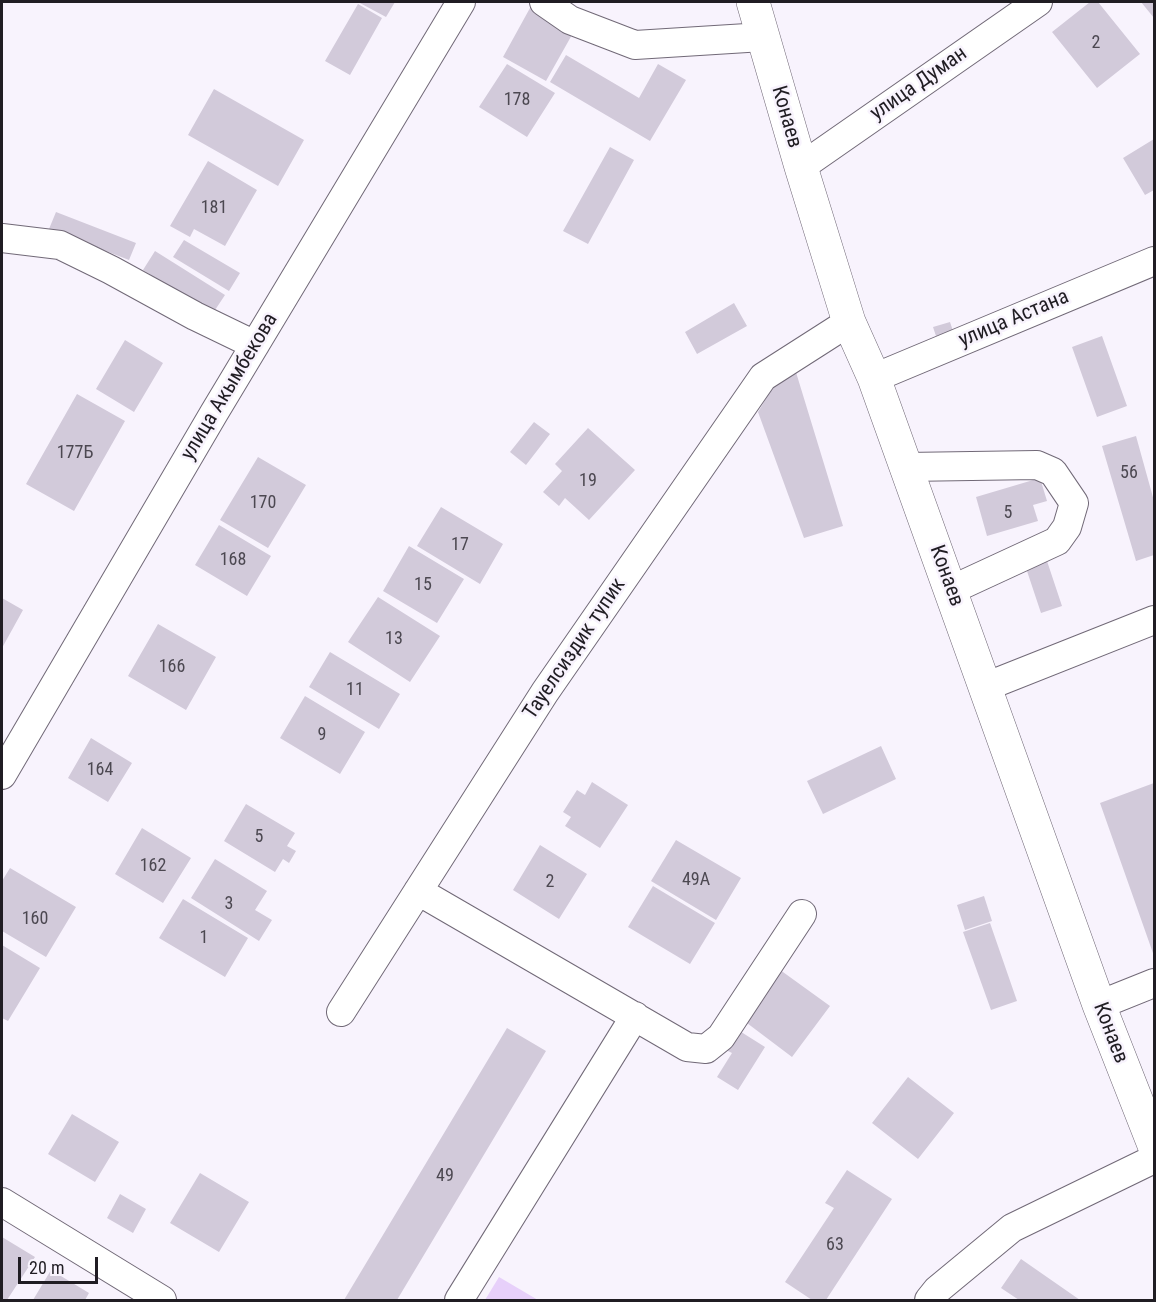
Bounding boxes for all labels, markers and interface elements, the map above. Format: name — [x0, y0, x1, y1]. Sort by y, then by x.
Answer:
house number: 2 — [1092, 32, 1100, 54]
street label: улица Думан — [866, 41, 972, 127]
street label: Конаев — [765, 83, 807, 151]
house number: 178 — [504, 89, 530, 111]
house number: 181 — [201, 197, 227, 219]
street label: улица Астана — [955, 285, 1073, 353]
street label: улица Акымбекова — [176, 309, 284, 465]
house number: 177Б — [57, 442, 93, 464]
house number: 56 — [1120, 462, 1138, 484]
house number: 19 — [579, 470, 597, 492]
house number: 170 — [250, 492, 276, 514]
house number: 5 — [1004, 502, 1012, 524]
house number: 17 — [451, 534, 469, 556]
street label: Конаев — [923, 542, 969, 610]
house number: 168 — [220, 549, 246, 571]
house number: 15 — [414, 574, 432, 596]
street label: Тауелсиздик тупик — [518, 574, 632, 724]
house number: 13 — [385, 628, 403, 650]
house number: 166 — [159, 656, 185, 678]
house number: 11 — [346, 679, 364, 701]
house number: 9 — [318, 724, 326, 746]
house number: 164 — [87, 759, 113, 781]
house number: 5 — [255, 826, 263, 848]
house number: 162 — [140, 855, 166, 877]
house number: 49А — [682, 869, 710, 891]
house number: 2 — [546, 871, 554, 893]
house number: 3 — [225, 893, 233, 915]
house number: 160 — [22, 908, 48, 930]
house number: 1 — [200, 927, 208, 949]
street label: Конаев — [1087, 999, 1133, 1067]
house number: 49 — [436, 1165, 454, 1187]
house number: 63 — [826, 1234, 844, 1256]
scale bar — [21, 1245, 100, 1283]
text: 20 m — [29, 1257, 64, 1278]

